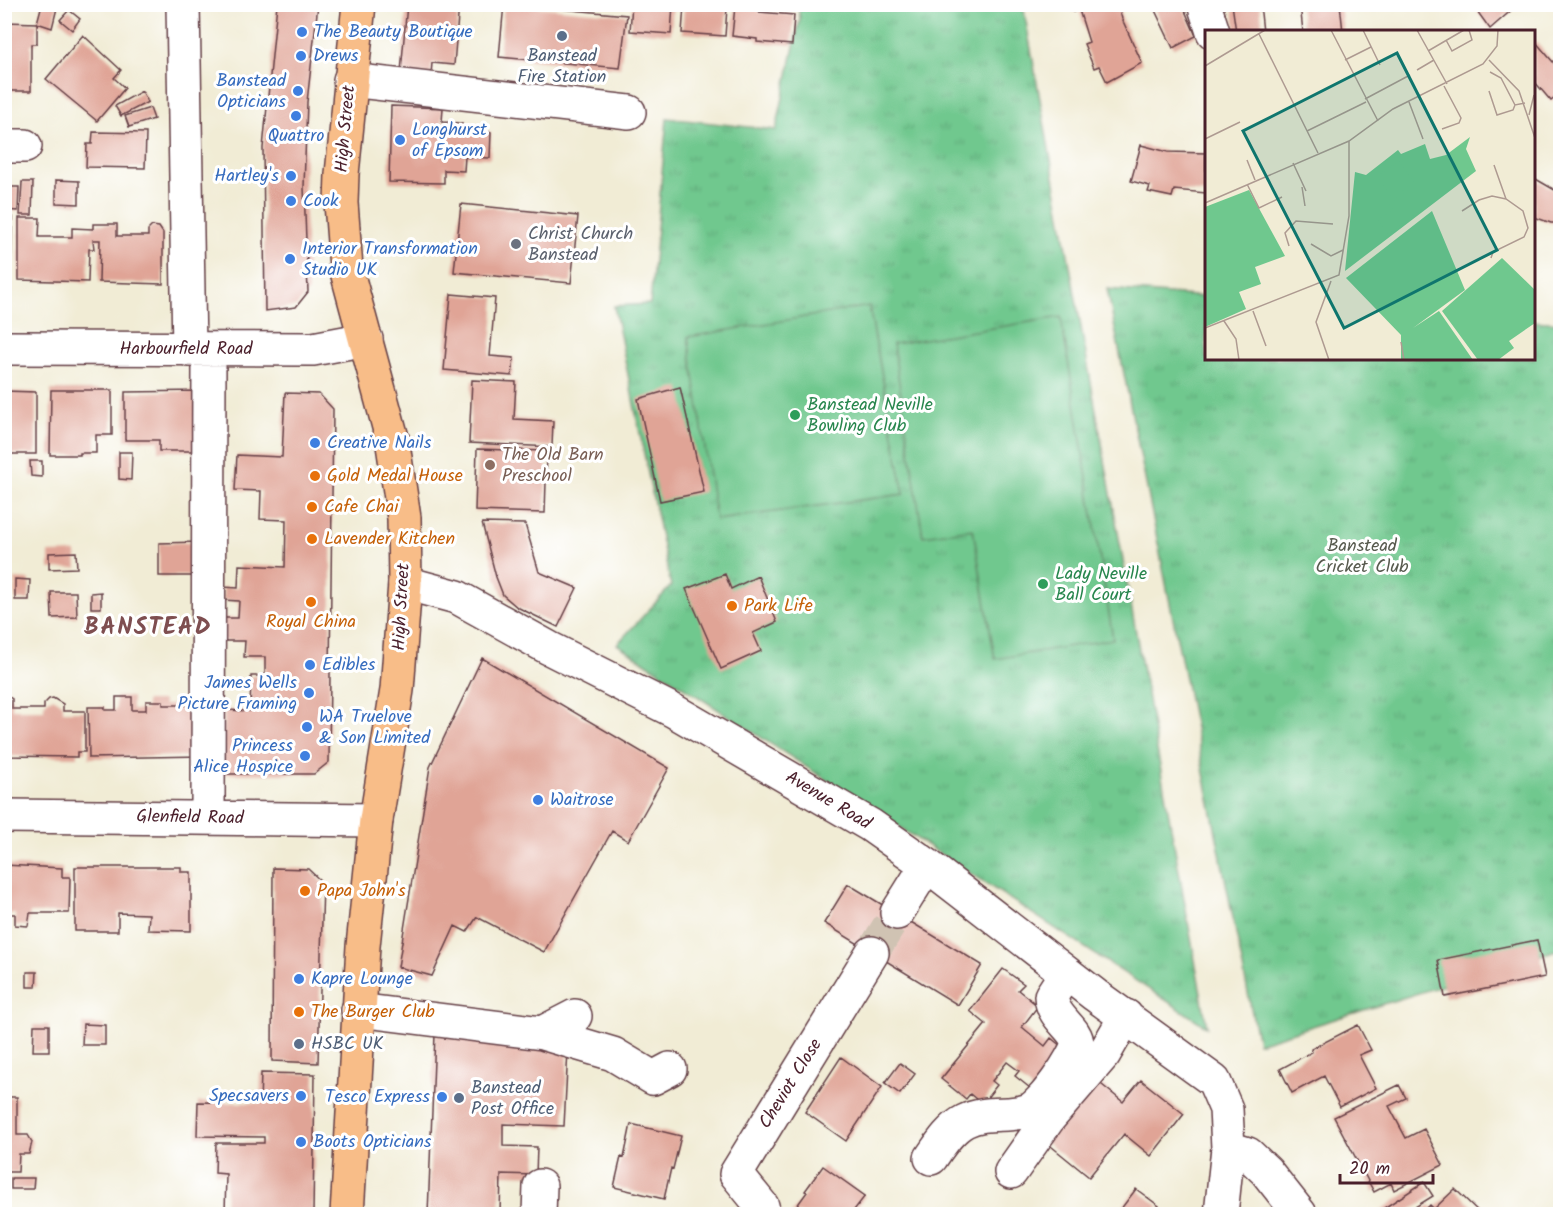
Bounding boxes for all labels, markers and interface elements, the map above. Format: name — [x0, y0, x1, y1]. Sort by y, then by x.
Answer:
place label: The Beauty Boutique — [314, 18, 473, 47]
marker: The Beauty Boutique — [295, 25, 309, 39]
marker: Banstead Fire Station — [555, 29, 569, 43]
inset map — [1205, 30, 1535, 360]
place label: Drews — [313, 42, 359, 71]
place label: Banstead Fire Station — [518, 42, 606, 92]
marker: Drews — [294, 49, 308, 63]
place label: Banstead Opticians — [216, 67, 287, 117]
street label: High Street — [328, 83, 364, 174]
marker: Banstead Opticians — [291, 84, 305, 98]
marker: Quattro — [289, 109, 303, 123]
place label: Longhurst of Epsom — [412, 116, 488, 166]
place label: Quattro — [268, 122, 324, 151]
marker: Longhurst of Epsom — [393, 133, 407, 147]
place label: Hartley's — [214, 162, 279, 191]
marker: Hartley's — [284, 169, 298, 183]
place label: Cook — [303, 187, 339, 216]
marker: Cook — [284, 194, 298, 208]
place label: Christ Church Banstead — [528, 220, 633, 270]
place label: Interior Transformation Studio UK — [302, 235, 478, 285]
marker: Christ Church Banstead — [509, 237, 523, 251]
marker: Interior Transformation Studio UK — [283, 252, 297, 266]
street label: Harbourfield Road — [120, 335, 254, 364]
place label: Banstead Neville Bowling Club — [807, 391, 933, 441]
marker: Banstead Neville Bowling Club — [788, 408, 802, 422]
place label: Creative Nails — [327, 429, 432, 458]
marker: Creative Nails — [308, 436, 322, 450]
place label: The Old Barn Preschool — [502, 441, 604, 491]
marker: The Old Barn Preschool — [483, 458, 497, 472]
place label: Gold Medal House — [327, 462, 463, 491]
marker: Gold Medal House — [308, 469, 322, 483]
place label: Cafe Chai — [324, 493, 399, 522]
marker: Cafe Chai — [305, 500, 319, 514]
place label: Lavender Kitchen — [324, 525, 455, 554]
marker: Lavender Kitchen — [305, 532, 319, 546]
park label: Banstead Cricket Club — [1315, 532, 1409, 582]
place label: Lady Neville Ball Court — [1055, 560, 1147, 610]
street label: High Street — [385, 562, 419, 651]
marker: Lady Neville Ball Court — [1036, 577, 1050, 591]
place label: Park Life — [744, 592, 813, 621]
marker: Royal China — [304, 595, 318, 609]
marker: Park Life — [725, 599, 739, 613]
district label: BANSTEAD — [84, 608, 212, 647]
place label: Royal China — [266, 608, 356, 637]
place label: Edibles — [322, 651, 376, 680]
marker: Edibles — [303, 658, 317, 672]
place label: James Wells Picture Framing — [177, 669, 297, 719]
marker: James Wells Picture Framing — [302, 686, 316, 700]
place label: WA Truelove & Son Limited — [319, 703, 431, 753]
marker: WA Truelove & Son Limited — [300, 720, 314, 734]
place label: Princess Alice Hospice — [193, 732, 293, 782]
marker: Princess Alice Hospice — [298, 749, 312, 763]
street label: Avenue Road — [779, 764, 878, 839]
place label: Waitrose — [550, 786, 614, 815]
marker: Waitrose — [531, 793, 545, 807]
street label: Glenfield Road — [136, 803, 245, 833]
place label: Papa John's — [317, 877, 406, 906]
marker: Papa John's — [298, 884, 312, 898]
place label: Kapre Lounge — [311, 965, 413, 994]
marker: Kapre Lounge — [292, 972, 306, 986]
place label: The Burger Club — [311, 998, 435, 1027]
marker: The Burger Club — [292, 1005, 306, 1019]
place label: HSBC UK — [311, 1030, 384, 1059]
street label: Cheviot Close — [752, 1033, 830, 1135]
marker: HSBC UK — [292, 1037, 306, 1051]
place label: Banstead Post Office — [471, 1074, 554, 1124]
place label: Specsavers — [209, 1082, 289, 1111]
place label: Tesco Express — [325, 1083, 430, 1112]
marker: Specsavers — [294, 1089, 308, 1103]
marker: Tesco Express — [435, 1090, 449, 1104]
marker: Banstead Post Office — [452, 1091, 466, 1105]
place label: Boots Opticians — [313, 1128, 432, 1157]
marker: Boots Opticians — [294, 1135, 308, 1149]
scale bar — [1340, 1147, 1433, 1185]
text: 20 m — [1349, 1155, 1390, 1184]

